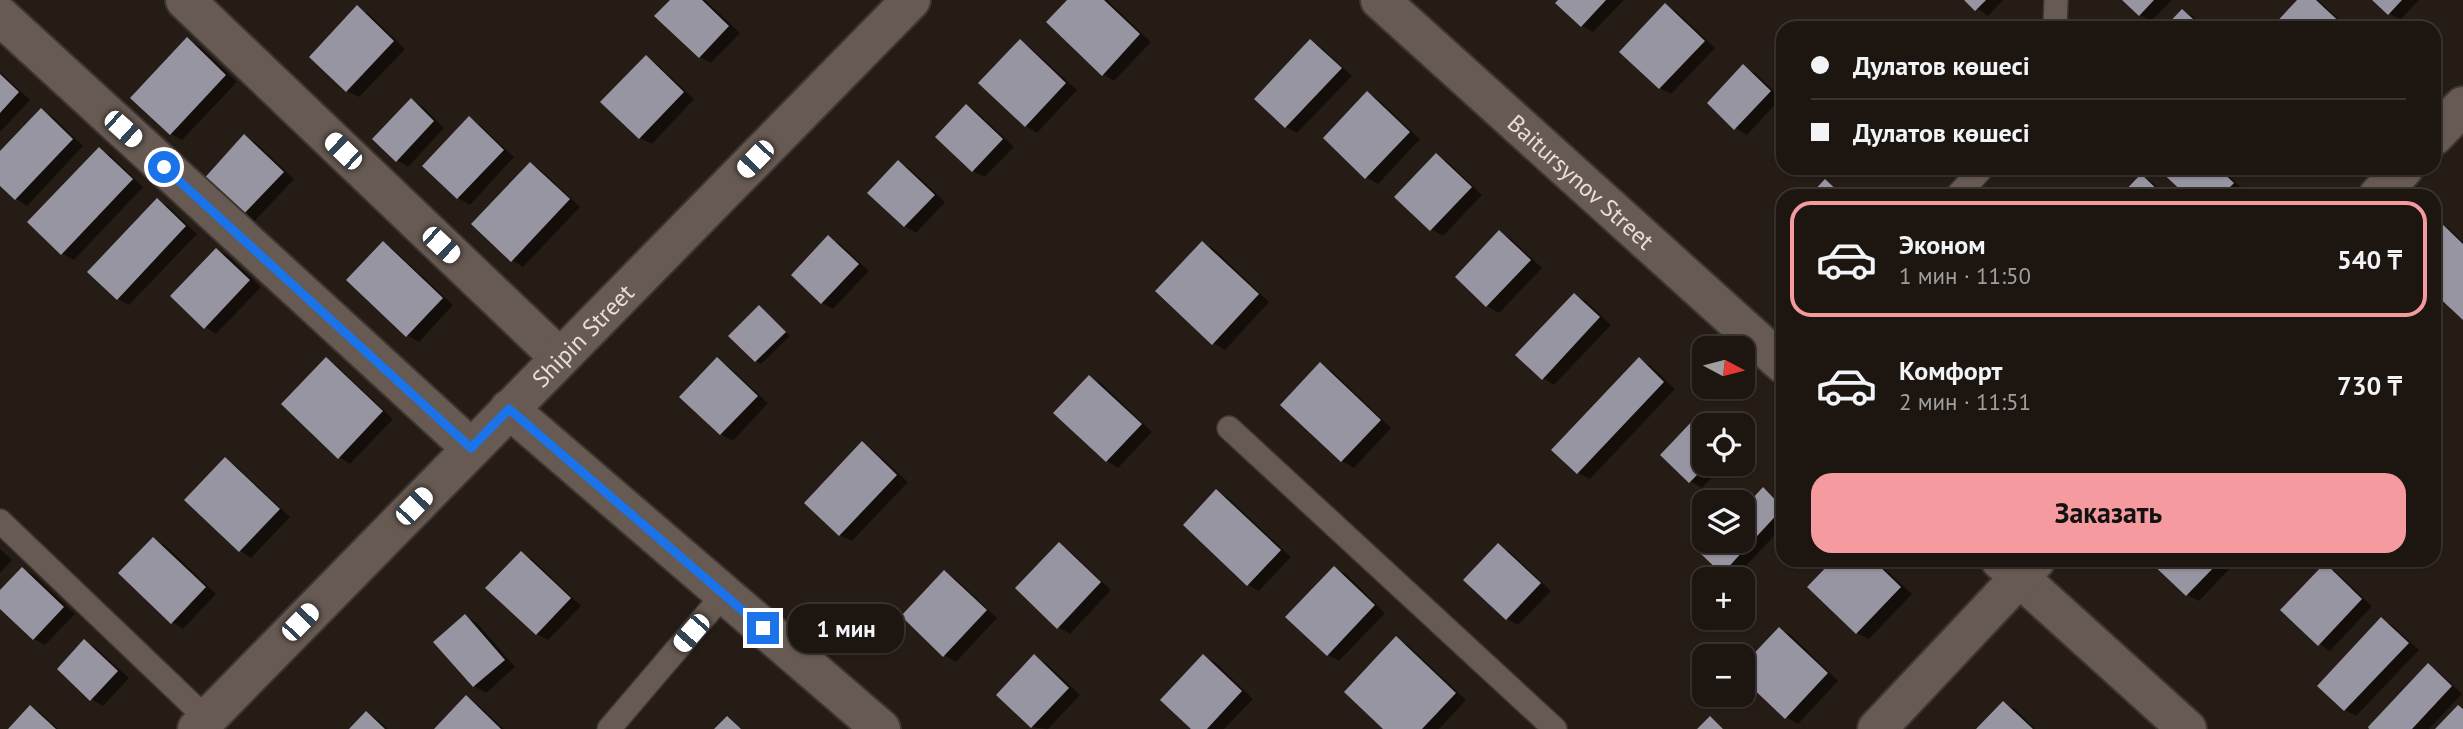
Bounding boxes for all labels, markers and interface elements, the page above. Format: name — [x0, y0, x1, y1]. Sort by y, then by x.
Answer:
text: Дулатов көшесі — [1853, 49, 2030, 82]
car — [101, 107, 146, 151]
street label: Baitursynov Street — [1501, 107, 1661, 256]
text: Дулатов көшесі — [1853, 116, 2030, 149]
car — [321, 129, 366, 173]
car — [733, 137, 778, 181]
route start — [148, 151, 180, 183]
car — [419, 223, 464, 267]
icon: car — [1815, 228, 1878, 291]
text: Эконом — [1899, 228, 1986, 261]
text: 540 ₸ — [2337, 243, 2402, 276]
text: 1 мин · 11:50 — [1899, 261, 2031, 290]
street label: Shipin Street — [525, 277, 640, 394]
north arrow — [1692, 336, 1755, 399]
map controls — [1692, 336, 1755, 707]
icon: car — [1815, 354, 1878, 417]
text: Комфорт — [1899, 354, 2002, 387]
text: 730 ₸ — [2337, 369, 2402, 402]
text: 2 мин · 11:51 — [1899, 387, 2031, 416]
button: locate — [1692, 413, 1755, 476]
button: Заказать — [1811, 473, 2406, 553]
car — [392, 484, 437, 528]
button: layers — [1692, 490, 1755, 553]
button: + — [1692, 567, 1755, 630]
car — [278, 600, 323, 644]
callout: 1 мин — [788, 604, 903, 652]
car — [670, 610, 713, 656]
route end — [747, 612, 779, 644]
text: 1 мин — [816, 614, 876, 643]
button: − — [1692, 644, 1755, 707]

